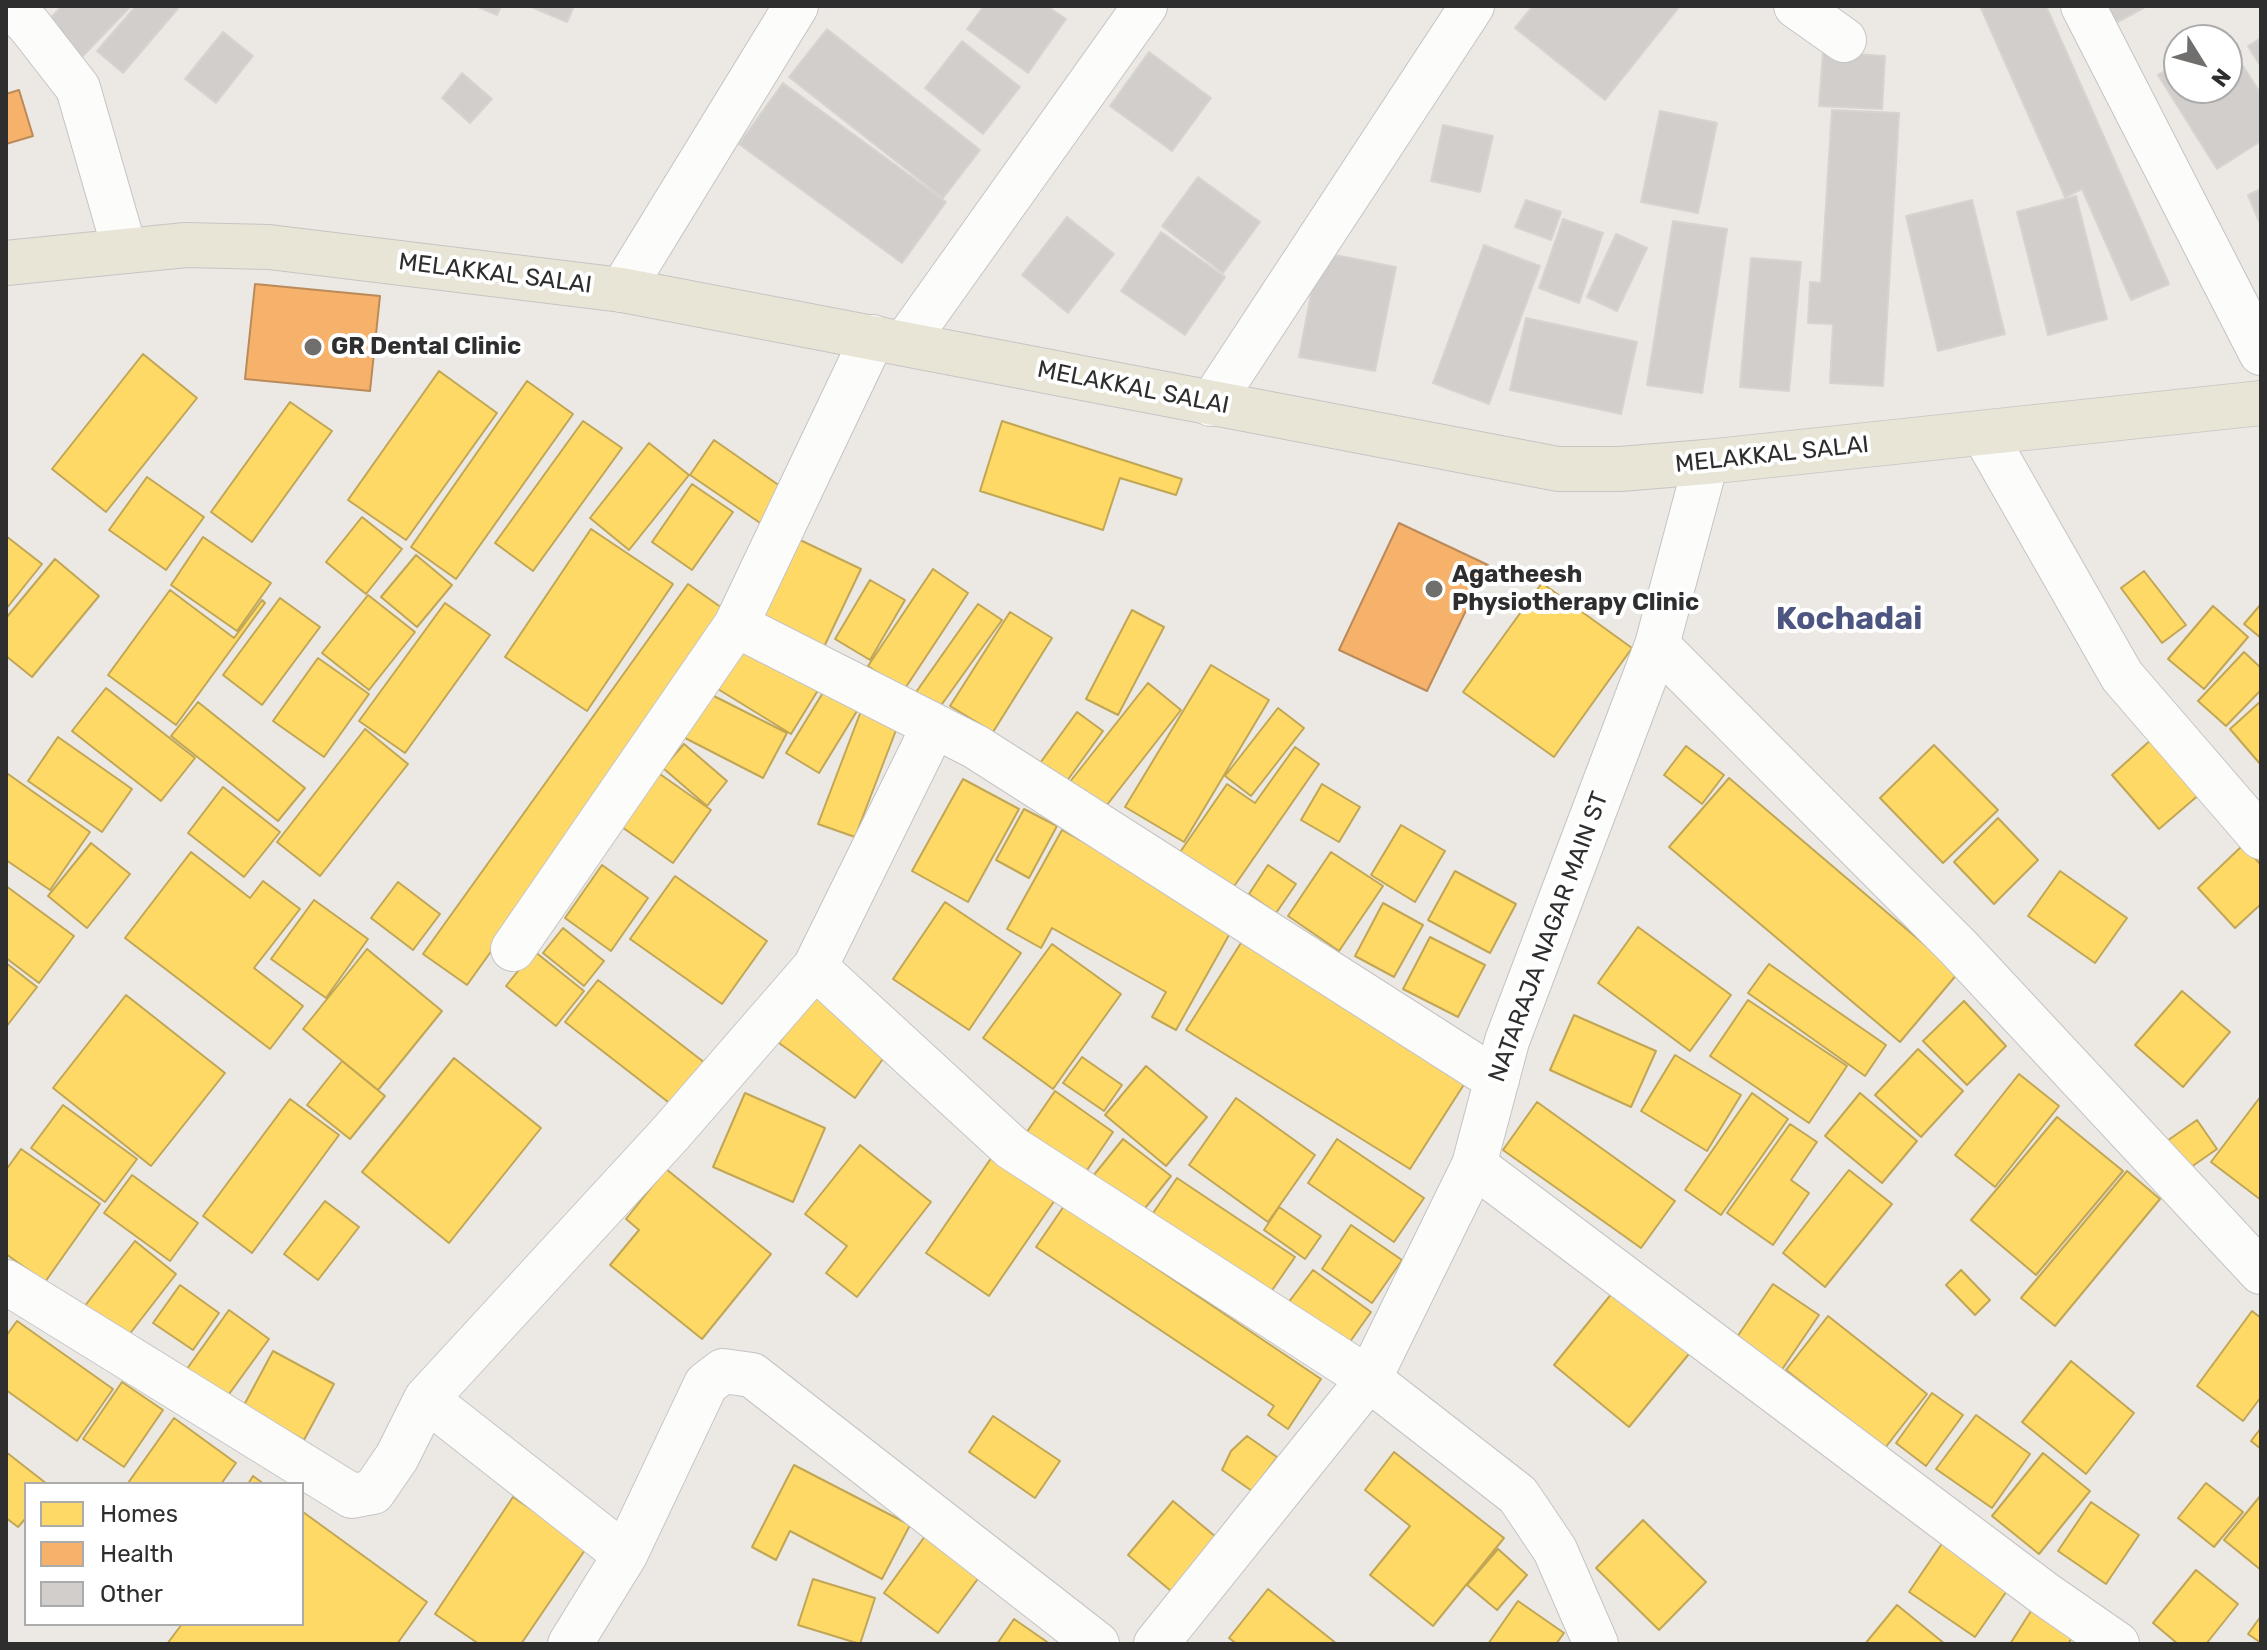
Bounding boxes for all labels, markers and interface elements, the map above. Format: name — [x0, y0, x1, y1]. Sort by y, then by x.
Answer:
north arrow — [2163, 24, 2243, 104]
text: N — [2205, 63, 2237, 92]
street label: MELAKKAL SALAI — [397, 248, 593, 300]
place label: GR Dental Clinic — [331, 333, 521, 361]
marker: GR Dental Clinic — [302, 336, 324, 358]
street label: MELAKKAL SALAI — [1035, 355, 1231, 421]
street label: MELAKKAL SALAI — [1674, 431, 1870, 479]
place label: Agatheesh Physiotherapy Clinic — [1452, 561, 1699, 617]
marker: Agatheesh Physiotherapy Clinic — [1423, 578, 1445, 600]
district label: Kochadai — [1776, 601, 1922, 639]
street label: NATARAJA NAGAR MAIN ST — [1483, 788, 1615, 1086]
legend — [24, 1482, 304, 1626]
text: Homes — [100, 1500, 178, 1528]
text: Health — [100, 1540, 174, 1568]
text: Other — [100, 1580, 163, 1608]

